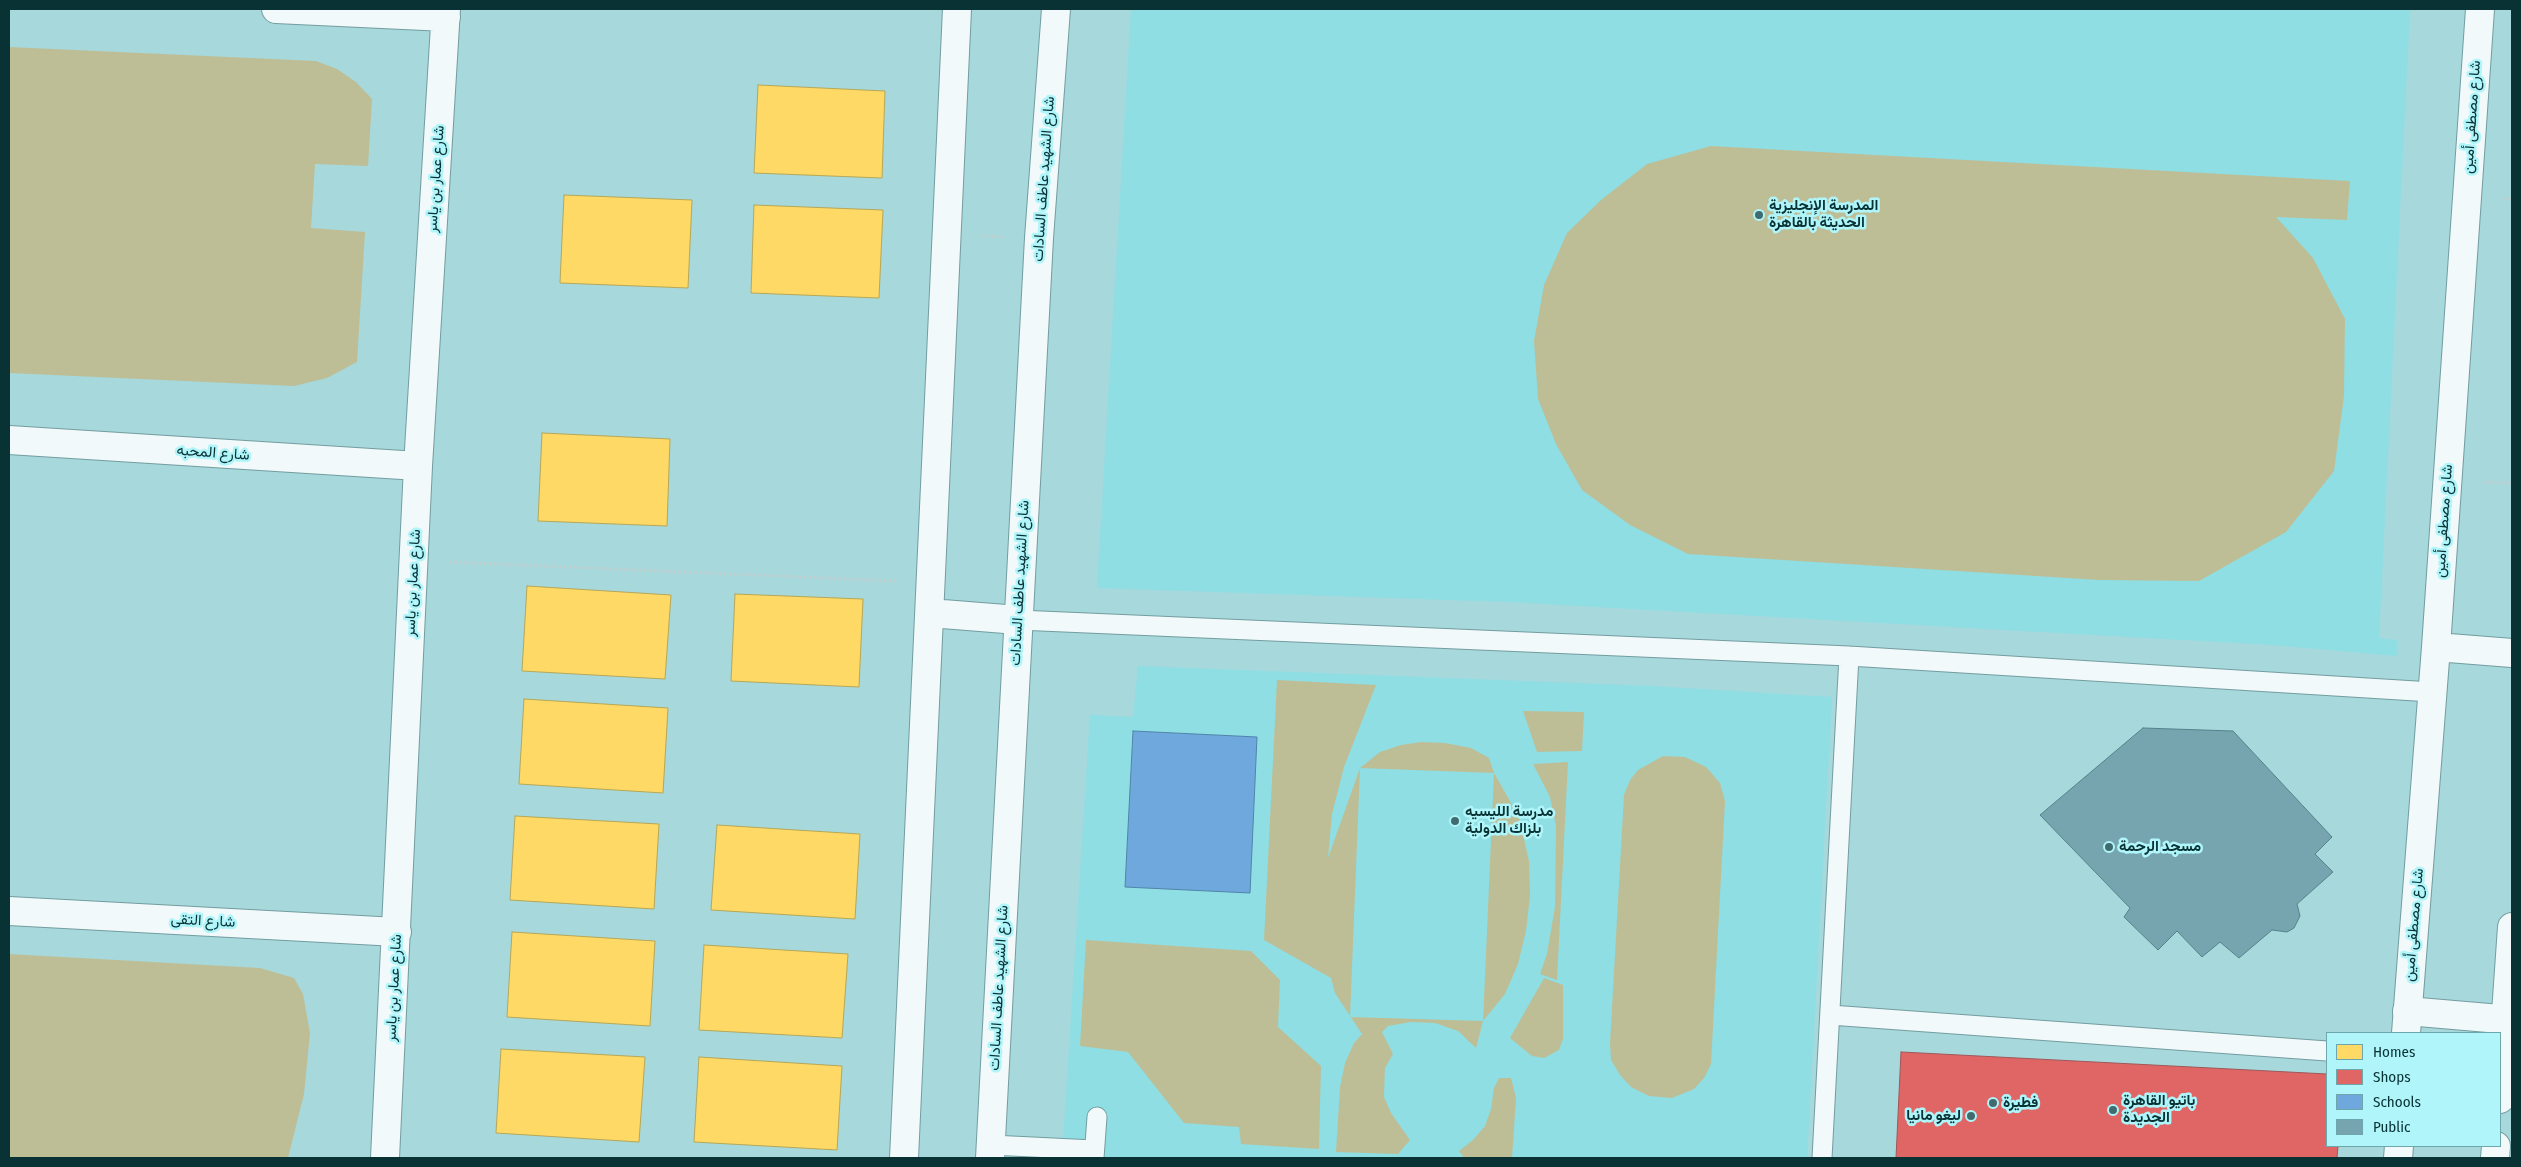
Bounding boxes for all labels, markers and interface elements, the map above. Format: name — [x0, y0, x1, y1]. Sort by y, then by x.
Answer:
street label: شارع مصطفى أمين — [2459, 60, 2485, 174]
street label: شارع الشهيد عاطف السادات — [1029, 96, 1059, 262]
street label: شارع عمار بن ياسر — [423, 125, 449, 233]
place label: المدرسة الإنجليزية الحديثة بالقاهرة — [1769, 197, 1878, 232]
marker: المدرسة الإنجليزية الحديثة بالقاهرة — [1753, 209, 1765, 221]
street label: شارع المحبه — [176, 441, 250, 465]
street label: شارع مصطفى أمين — [2431, 464, 2457, 578]
street label: شارع الشهيد عاطف السادات — [1007, 500, 1033, 666]
street label: شارع عمار بن ياسر — [401, 529, 425, 637]
place label: مدرسة الليسيه بلزاك الدولية — [1465, 803, 1553, 838]
marker: مدرسة الليسيه بلزاك الدولية — [1449, 815, 1461, 827]
place label: مسجد الرحمة — [2119, 838, 2201, 856]
marker: مسجد الرحمة — [2103, 841, 2115, 853]
street label: شارع مصطفى أمين — [2400, 868, 2428, 982]
street label: شارع الشهيد عاطف السادات — [986, 905, 1012, 1071]
street label: شارع التقى — [170, 910, 236, 932]
street label: شارع عمار بن ياسر — [382, 934, 406, 1042]
legend — [2326, 1032, 2501, 1147]
text: Homes — [2373, 1043, 2415, 1061]
text: Shops — [2373, 1068, 2411, 1086]
place label: باتيو القاهرة الجديدة — [2123, 1092, 2195, 1127]
text: Schools — [2373, 1093, 2421, 1111]
place label: فطيرة — [2003, 1094, 2038, 1112]
marker: فطيرة — [1987, 1097, 1999, 1109]
marker: باتيو القاهرة الجديدة — [2107, 1104, 2119, 1116]
place label: ليغو مانيا — [1906, 1107, 1961, 1125]
marker: ليغو مانيا — [1965, 1110, 1977, 1122]
text: Public — [2373, 1118, 2410, 1136]

